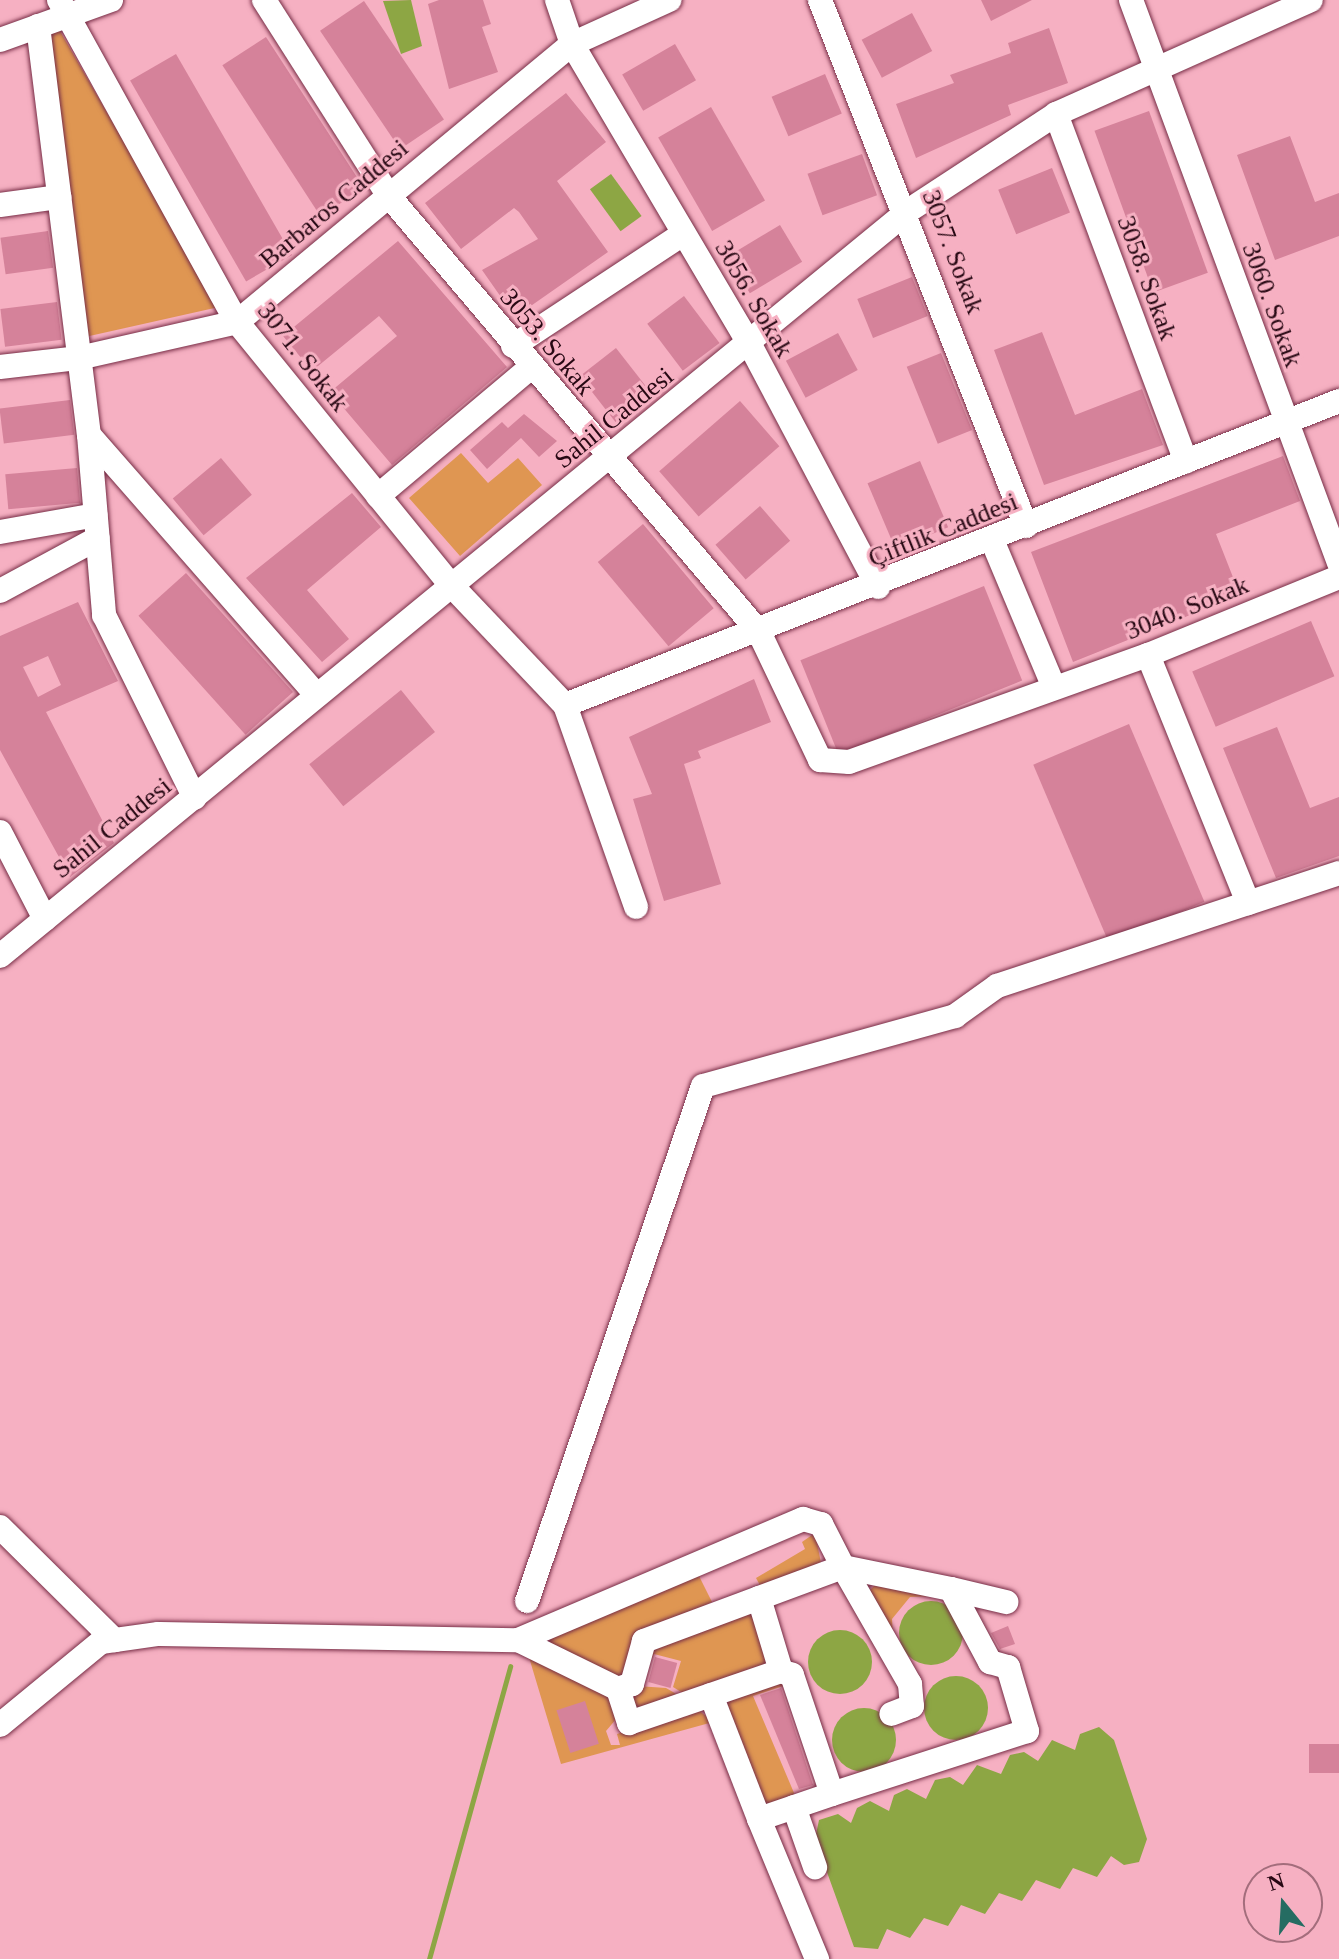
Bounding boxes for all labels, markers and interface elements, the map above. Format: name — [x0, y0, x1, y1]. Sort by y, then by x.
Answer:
street label: Barbaros Caddesi — [253, 133, 415, 275]
street label: 3057. Sokak — [915, 186, 991, 318]
street label: 3058. Sokak — [1110, 212, 1184, 344]
street label: 3056. Sokak — [708, 235, 800, 363]
street label: 3060. Sokak — [1235, 239, 1309, 371]
street label: 3053. Sokak — [493, 282, 601, 402]
street label: 3071. Sokak — [251, 296, 355, 418]
street label: Sahil Caddesi — [548, 361, 680, 475]
street label: Çiftlik Caddesi — [864, 486, 1022, 574]
street label: 3040. Sokak — [1121, 569, 1253, 647]
street label: Sahil Caddesi — [46, 771, 178, 885]
north arrow — [1243, 1863, 1323, 1943]
text: N — [1265, 1867, 1287, 1896]

